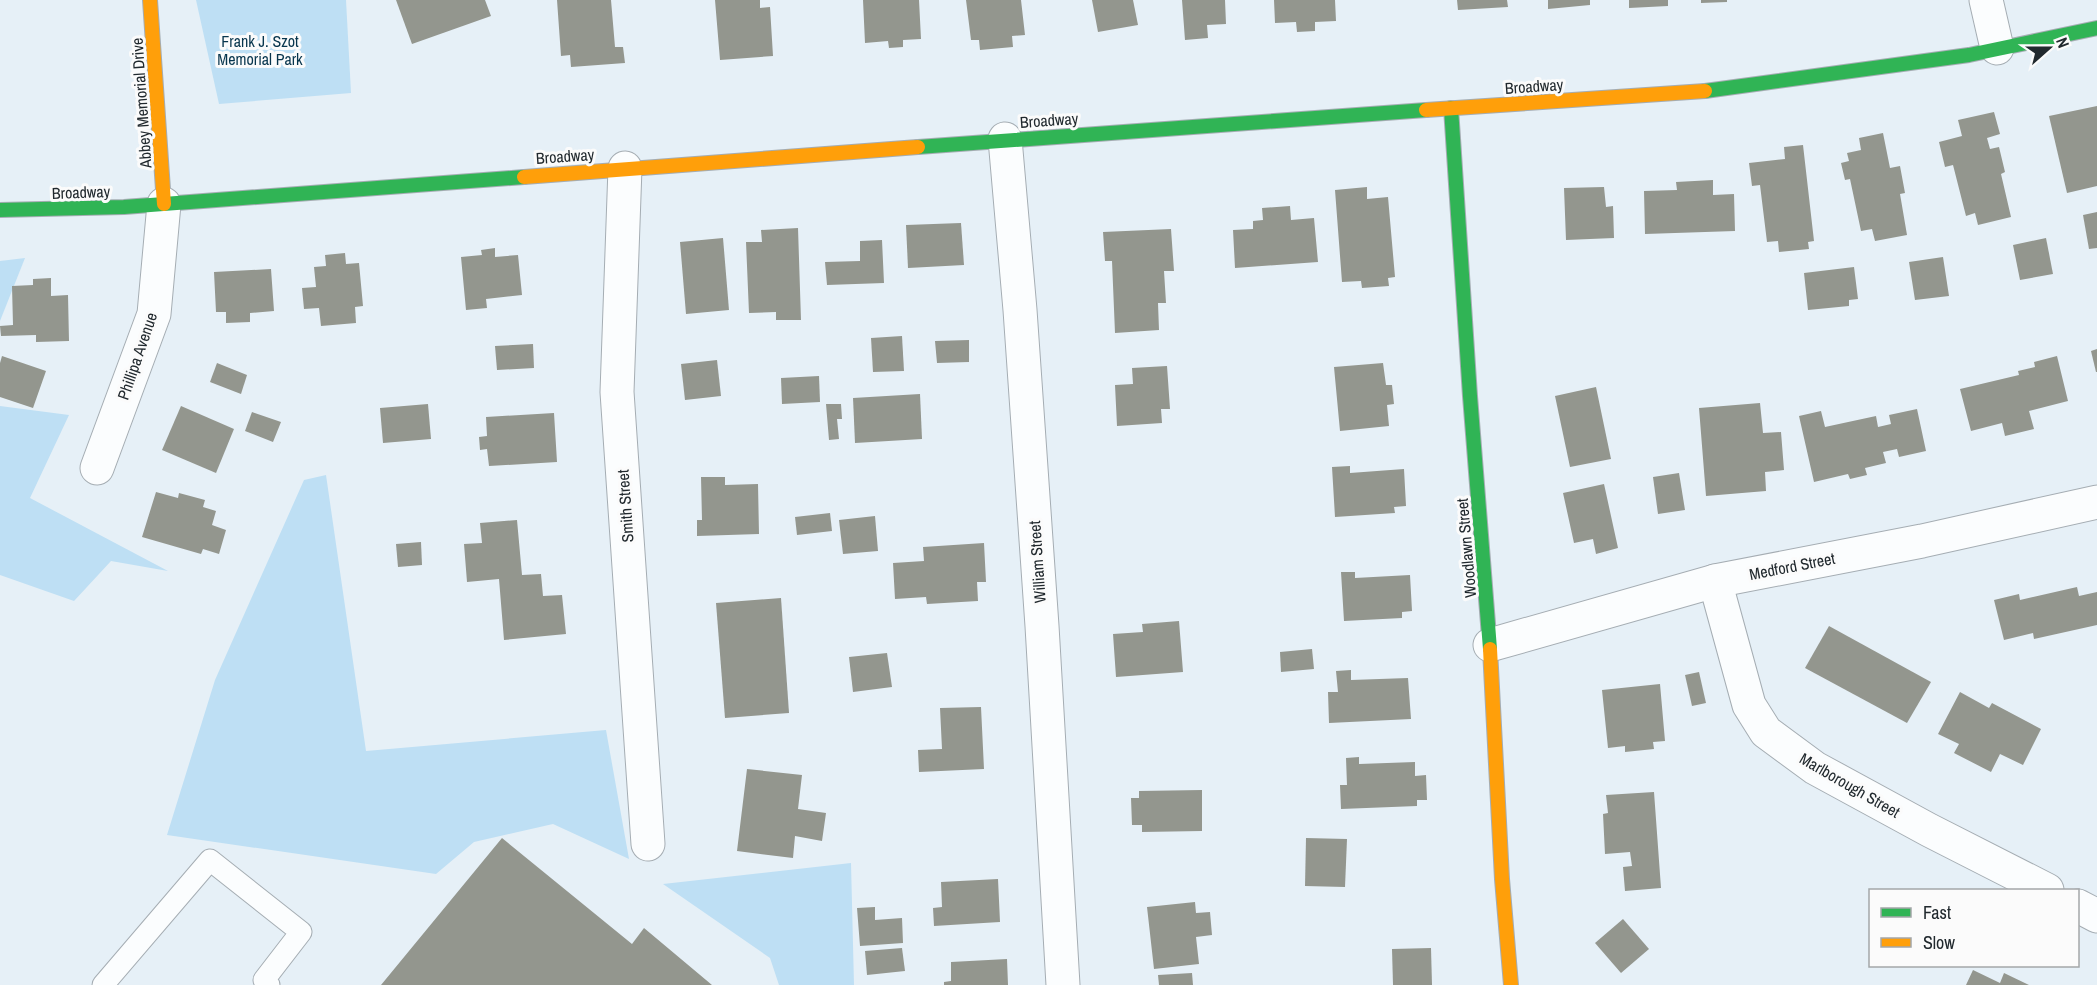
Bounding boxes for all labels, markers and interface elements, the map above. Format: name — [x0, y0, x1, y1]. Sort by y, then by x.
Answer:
north arrow — [2019, 18, 2079, 78]
park label: Frank J. Szot Memorial Park — [217, 30, 303, 70]
text: N — [2051, 34, 2075, 51]
street label: Abbey Memorial Drive — [125, 37, 157, 170]
street label: Broadway — [1504, 73, 1564, 99]
street label: Broadway — [1019, 107, 1079, 133]
street label: Broadway — [535, 143, 595, 169]
street label: Broadway — [51, 180, 111, 204]
street label: Phillipa Avenue — [112, 309, 162, 403]
street label: Smith Street — [611, 469, 639, 543]
street label: Woodlawn Street — [1451, 497, 1481, 599]
street label: William Street — [1023, 520, 1051, 604]
street label: Medford Street — [1747, 547, 1837, 585]
street label: Marlborough Street — [1796, 747, 1904, 823]
legend — [1869, 889, 2079, 967]
text: Fast — [1923, 900, 1951, 925]
text: Slow — [1923, 930, 1955, 955]

